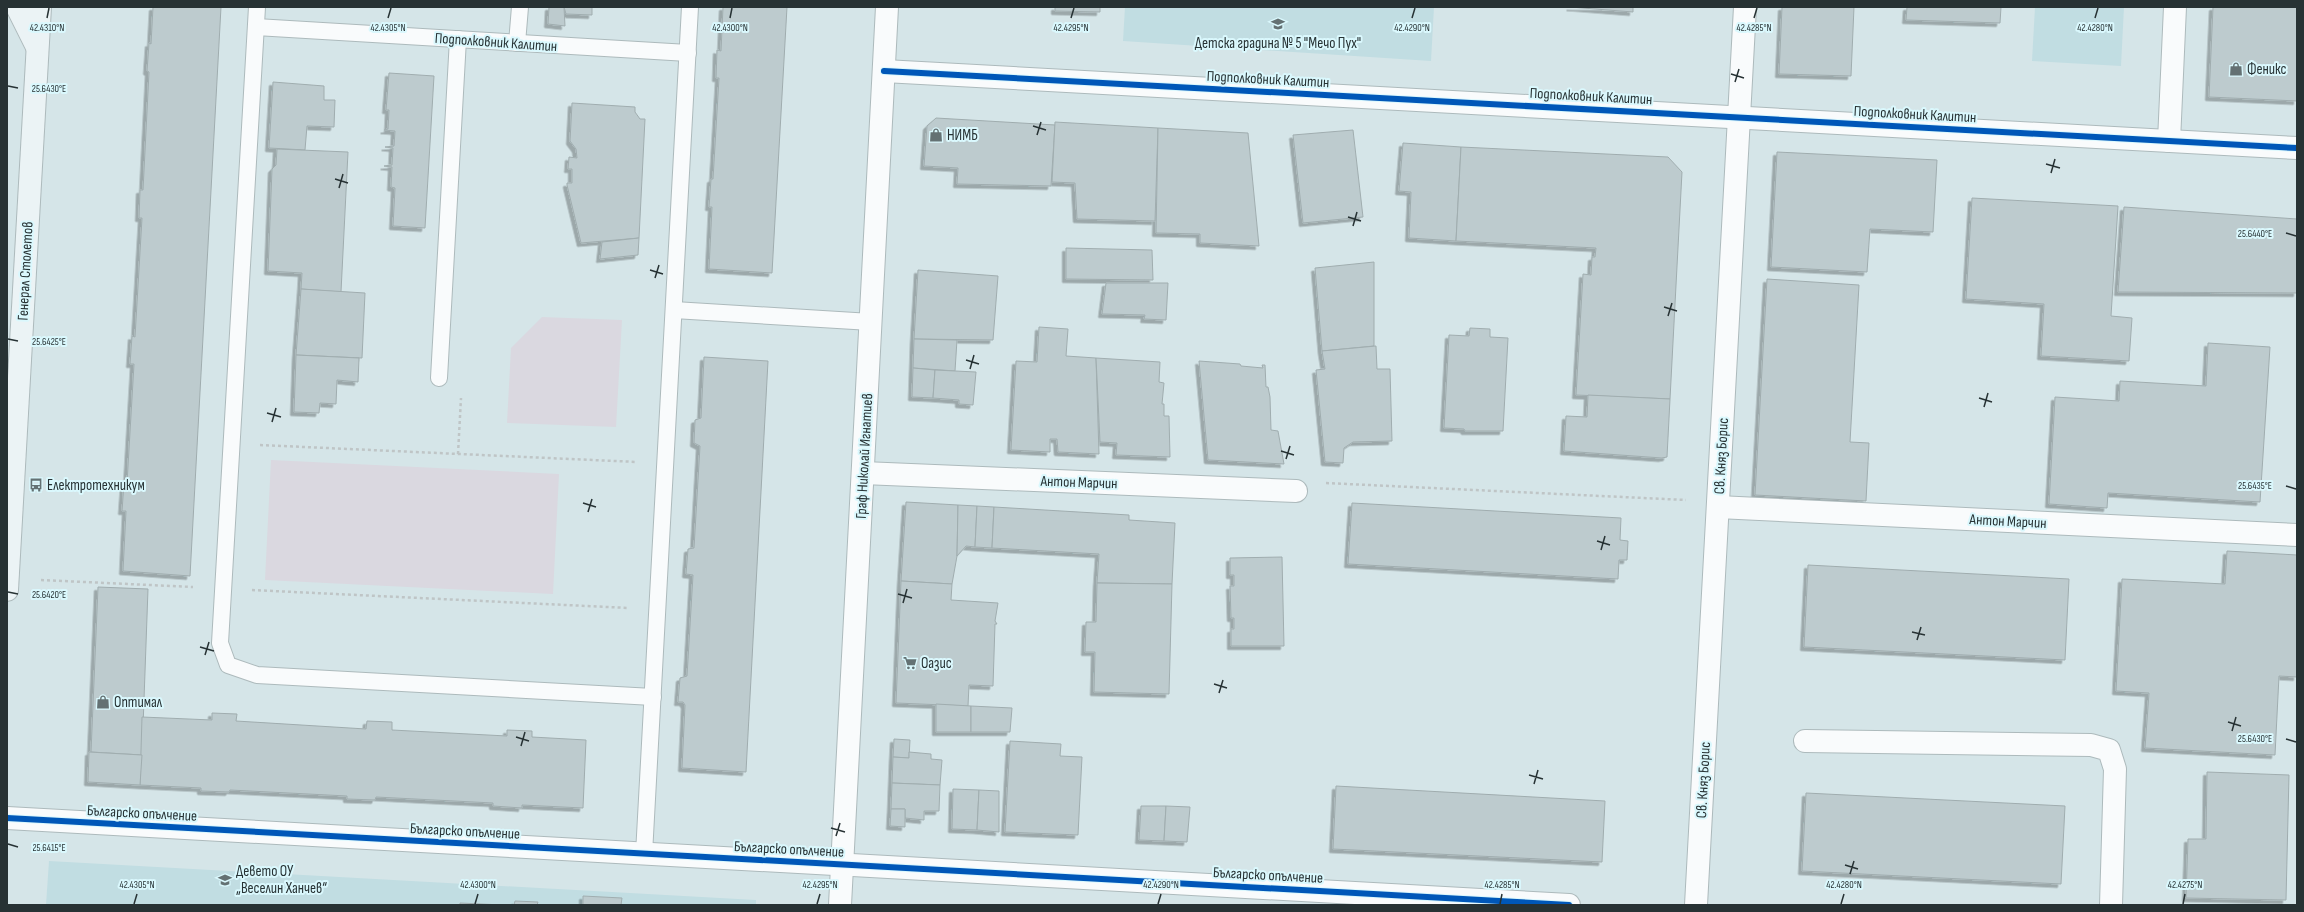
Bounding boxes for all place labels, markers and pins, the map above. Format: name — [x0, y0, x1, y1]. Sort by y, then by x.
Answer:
school or university icon: Детска градина № 5 "Мечо Пух" — [1270, 16, 1286, 32]
place label: Детска градина № 5 "Мечо Пух" — [1195, 34, 1361, 53]
place label: Феникс — [2247, 60, 2287, 79]
shop icon: Феникс — [2228, 61, 2244, 77]
place label: НИМБ — [947, 126, 978, 145]
shop icon: НИМБ — [928, 127, 944, 143]
place label: Електротехникум — [47, 476, 145, 495]
bus stop icon: Електротехникум — [28, 477, 44, 493]
place label: Оазис — [921, 654, 952, 673]
supermarket icon: Оазис — [902, 655, 918, 671]
place label: Оптимал — [114, 693, 163, 712]
shop icon: Оптимал — [95, 694, 111, 710]
place label: Девето ОУ „Веселин Ханчев“ — [236, 862, 327, 898]
school or university icon: Девето ОУ „Веселин Ханчев“ — [217, 872, 233, 888]

